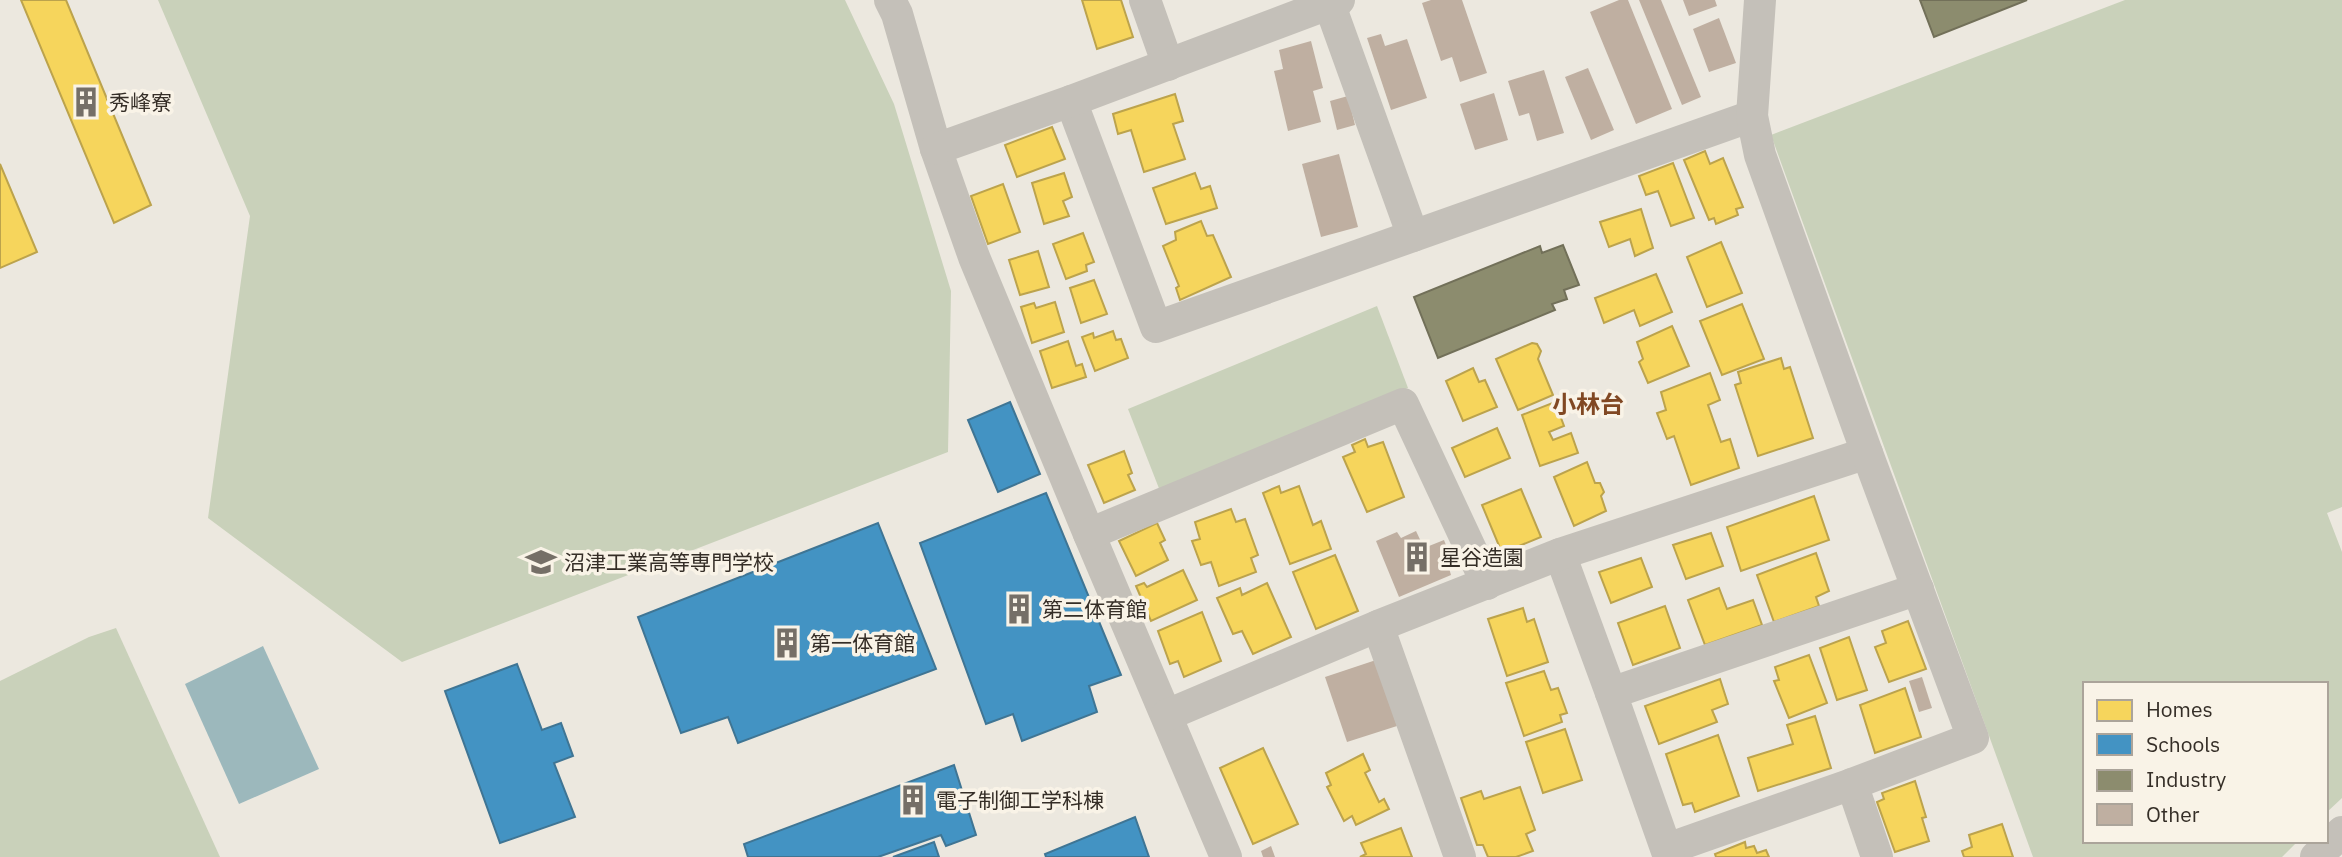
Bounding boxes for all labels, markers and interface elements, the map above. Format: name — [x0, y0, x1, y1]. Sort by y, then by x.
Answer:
building icon: 秀峰寮 — [69, 85, 103, 119]
place label: 秀峰寮 — [109, 88, 172, 116]
district label: 小林台 — [1552, 388, 1624, 420]
building icon: 星谷造園 — [1400, 540, 1434, 574]
place label: 星谷造園 — [1440, 543, 1524, 571]
school or university icon: 沼津工業高等専門学校 — [524, 545, 558, 579]
place label: 沼津工業高等専門学校 — [564, 548, 774, 576]
building icon: 第二体育館 — [1002, 592, 1036, 626]
place label: 第二体育館 — [1042, 595, 1147, 623]
building icon: 第一体育館 — [770, 626, 804, 660]
place label: 第一体育館 — [810, 629, 915, 657]
legend — [2083, 682, 2328, 843]
text: Homes — [2146, 695, 2213, 723]
text: Schools — [2146, 730, 2220, 758]
text: Industry — [2146, 765, 2227, 793]
building icon: 電子制御工学科棟 — [896, 783, 930, 817]
place label: 電子制御工学科棟 — [936, 786, 1104, 814]
text: Other — [2146, 800, 2200, 828]

